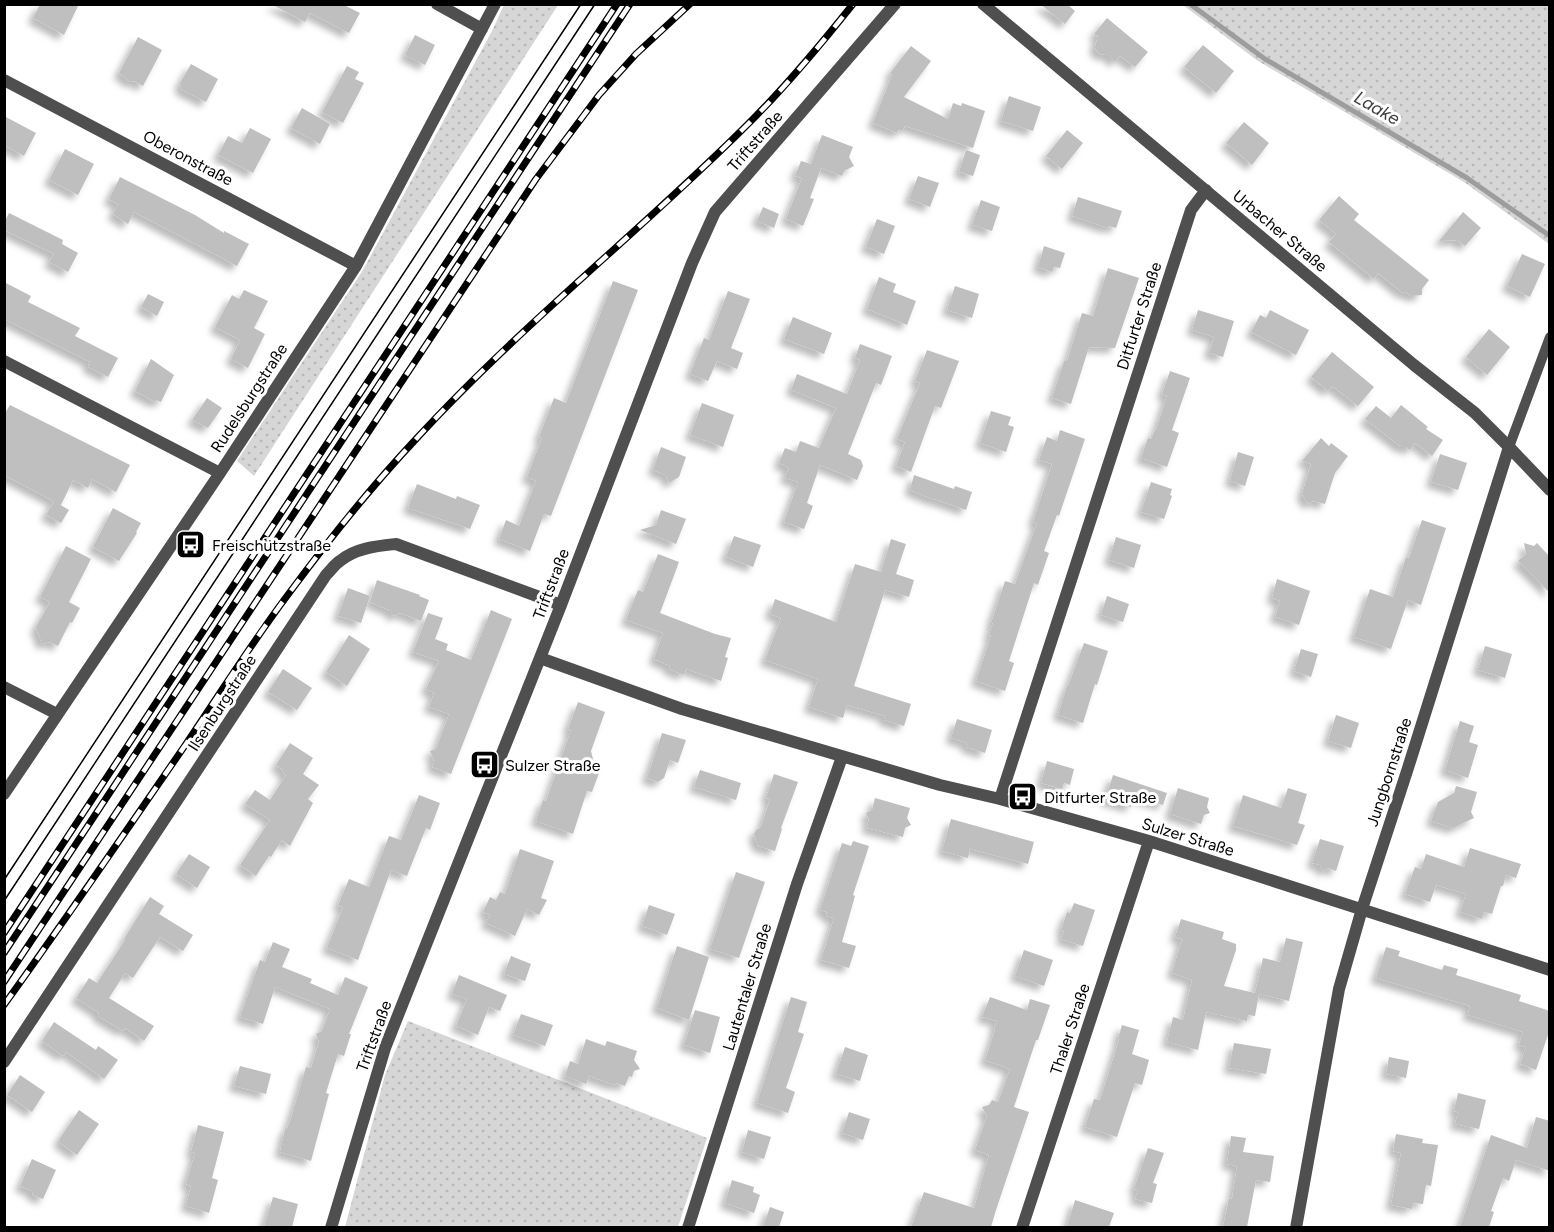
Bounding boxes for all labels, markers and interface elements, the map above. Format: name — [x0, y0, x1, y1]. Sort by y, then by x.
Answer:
water label: Laake — [1350, 86, 1404, 130]
street label: Triftstraße — [724, 107, 787, 175]
street label: Oberonstraße — [140, 126, 236, 190]
street label: Urbacher Straße — [1229, 186, 1331, 276]
street label: Ditfurter Straße — [1113, 259, 1165, 372]
street label: Rudelsburgstraße — [207, 340, 291, 456]
bus stop icon: Freischützstraße — [175, 529, 207, 561]
place label: Freischützstraße — [212, 536, 331, 555]
street label: Triftstraße — [529, 546, 573, 622]
street label: Ilsenburgstraße — [184, 651, 260, 755]
street label: Jungbornstraße — [1362, 715, 1416, 829]
bus stop icon: Sulzer Straße — [468, 749, 500, 781]
place label: Sulzer Straße — [505, 756, 601, 775]
bus stop icon: Ditfurter Straße — [1007, 781, 1039, 813]
place label: Ditfurter Straße — [1044, 788, 1157, 807]
street label: Sulzer Straße — [1140, 814, 1237, 860]
street label: Lautentaler Straße — [719, 921, 775, 1053]
street label: Thaler Straße — [1046, 981, 1094, 1077]
street label: Triftstraße — [352, 998, 396, 1074]

